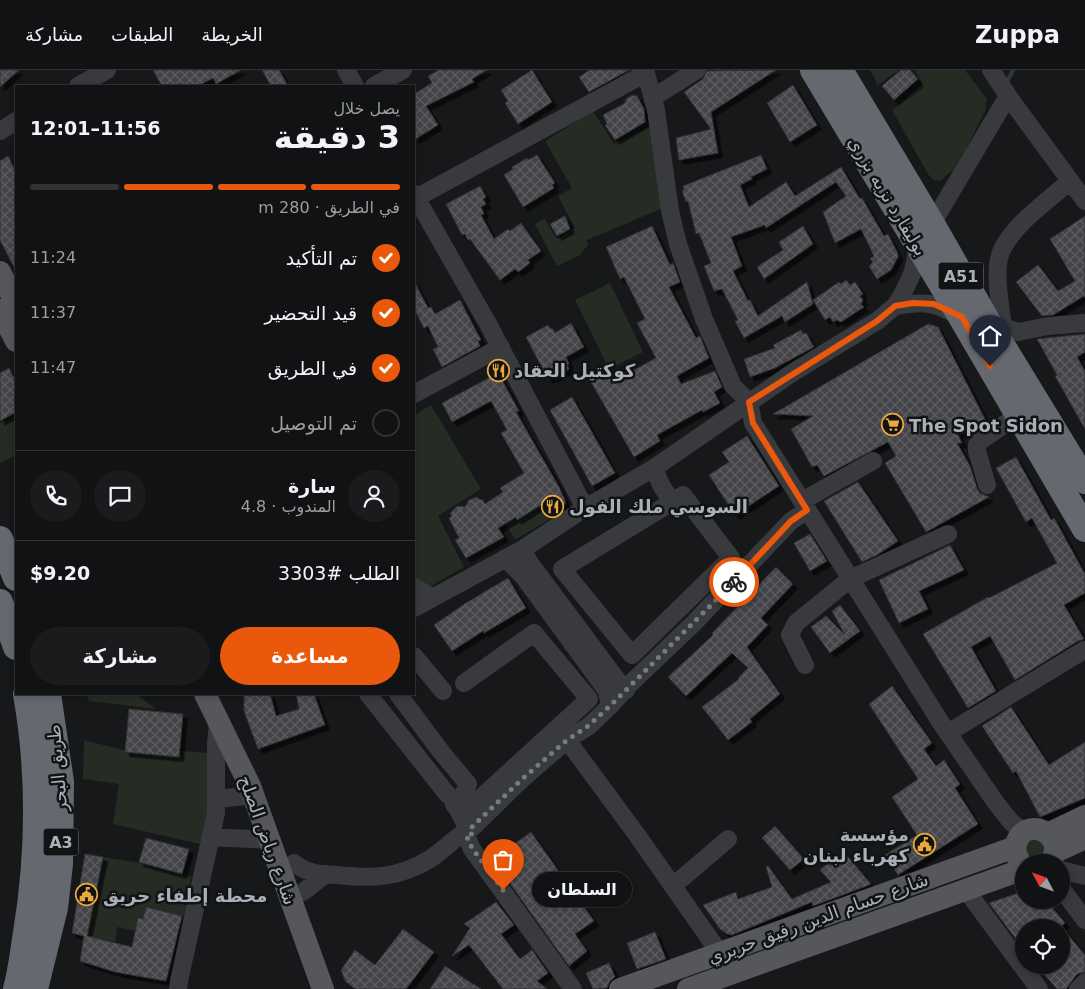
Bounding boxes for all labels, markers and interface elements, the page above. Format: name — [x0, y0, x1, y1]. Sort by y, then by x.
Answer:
text: Zuppa — [975, 21, 1060, 49]
text: مشاركة — [25, 24, 83, 45]
text: الطبقات — [111, 24, 173, 45]
text: الخريطة — [201, 24, 263, 45]
text: يصل خلال — [333, 99, 400, 118]
text: 11:56–12:01 — [30, 117, 160, 139]
text: 3 دقيقة — [274, 118, 400, 156]
street label: بوليفارد نزيه بزري — [843, 133, 932, 260]
text: في الطريق · 280 m — [258, 198, 400, 217]
icon: check — [372, 244, 400, 272]
text: تم التأكيد — [286, 247, 357, 269]
text: 11:24 — [30, 248, 76, 267]
road number: A51 — [938, 262, 984, 290]
icon: check — [372, 299, 400, 327]
text: قيد التحضير — [264, 302, 357, 324]
text: 11:37 — [30, 303, 76, 322]
pin — [969, 315, 1011, 366]
icon: home — [976, 322, 1004, 350]
icon: check — [372, 354, 400, 382]
text: في الطريق — [268, 357, 357, 379]
text: 11:47 — [30, 358, 76, 377]
restaurant icon: كوكتيل العقاد — [486, 358, 510, 382]
place label: كوكتيل العقاد — [514, 360, 636, 382]
text: تم التوصيل — [270, 412, 357, 434]
supermarket icon: The Spot Sidon — [881, 413, 905, 437]
place label: The Spot Sidon — [909, 415, 1063, 436]
button: phone — [30, 470, 82, 522]
button: chat — [94, 470, 146, 522]
button: person — [348, 470, 400, 522]
text: سارة — [288, 475, 336, 497]
restaurant icon: السوسي ملك الفول — [541, 494, 565, 518]
place label: السوسي ملك الفول — [569, 496, 748, 518]
text: المندوب · 4.8 — [241, 497, 336, 516]
courier — [709, 557, 759, 607]
text: $9.20 — [30, 562, 90, 584]
text: الطلب #3303 — [278, 562, 400, 584]
icon: bike — [720, 568, 748, 596]
button: مشاركة — [30, 627, 210, 685]
button: مساعدة — [220, 627, 400, 685]
street label: طريق البحر — [43, 723, 72, 813]
street label: شارع رياض الصلح — [234, 772, 301, 908]
place label: مؤسسة كهرباء لبنان — [803, 824, 910, 867]
road number: A3 — [44, 829, 78, 856]
public building icon: مؤسسة كهرباء لبنان — [913, 832, 937, 856]
pin — [482, 839, 524, 890]
icon: bag — [489, 846, 517, 874]
north arrow — [1015, 854, 1070, 909]
map controls — [1015, 854, 1070, 974]
street label: شارع حسام الدين رفيق حريري — [705, 868, 931, 969]
callout: السلطان — [533, 872, 633, 908]
text: السلطان — [547, 880, 617, 899]
public building icon: محطة إطفاء حريق — [75, 883, 99, 907]
place label: محطة إطفاء حريق — [103, 885, 267, 907]
button: locate — [1015, 919, 1070, 974]

